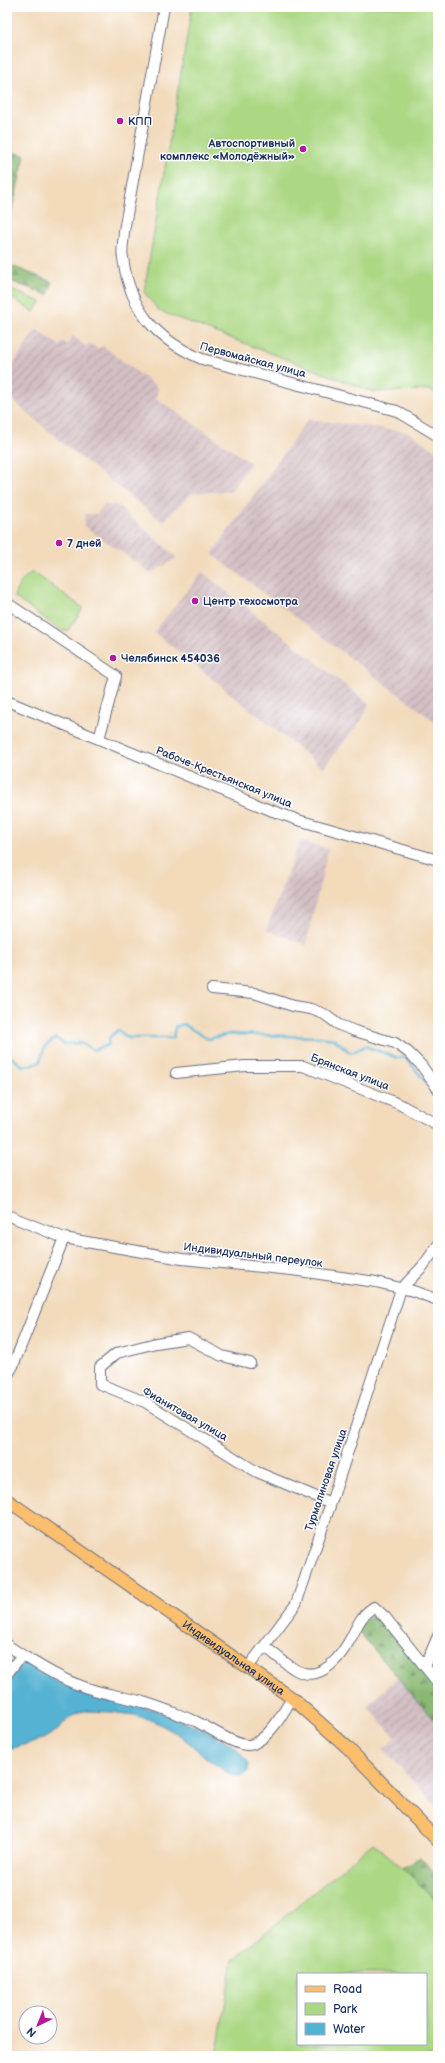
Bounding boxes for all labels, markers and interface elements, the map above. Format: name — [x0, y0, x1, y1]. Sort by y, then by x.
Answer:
place label: КПП — [128, 115, 152, 128]
marker: КПП — [115, 116, 125, 126]
place label: Автоспортивный комплекс «Молодёжный» — [160, 137, 295, 163]
marker: Автоспортивный комплекс «Молодёжный» — [298, 144, 308, 154]
street label: Первомайская улица — [199, 340, 308, 381]
place label: 7 дней — [67, 537, 101, 550]
marker: 7 дней — [54, 538, 64, 548]
place label: Центр техосмотра — [203, 595, 298, 608]
marker: Центр техосмотра — [190, 596, 200, 606]
place label: Челябинск 454036 — [121, 652, 220, 665]
marker: Челябинск 454036 — [108, 653, 118, 663]
street label: Рабоче-Крестьянская улица — [154, 744, 295, 811]
street label: Брянская улица — [309, 1051, 392, 1093]
street label: Индивидуальный переулок — [183, 1240, 323, 1270]
street label: Фианитовая улица — [140, 1384, 230, 1444]
street label: Турмалиновая улица — [302, 1427, 350, 1533]
street label: Индивидуальная улица — [180, 1617, 288, 1698]
legend — [297, 1973, 427, 2045]
text: Road — [333, 1982, 362, 1997]
text: Park — [333, 2002, 357, 2017]
north arrow — [18, 2005, 58, 2045]
text: Water — [333, 2022, 365, 2037]
text: N — [24, 2024, 39, 2040]

